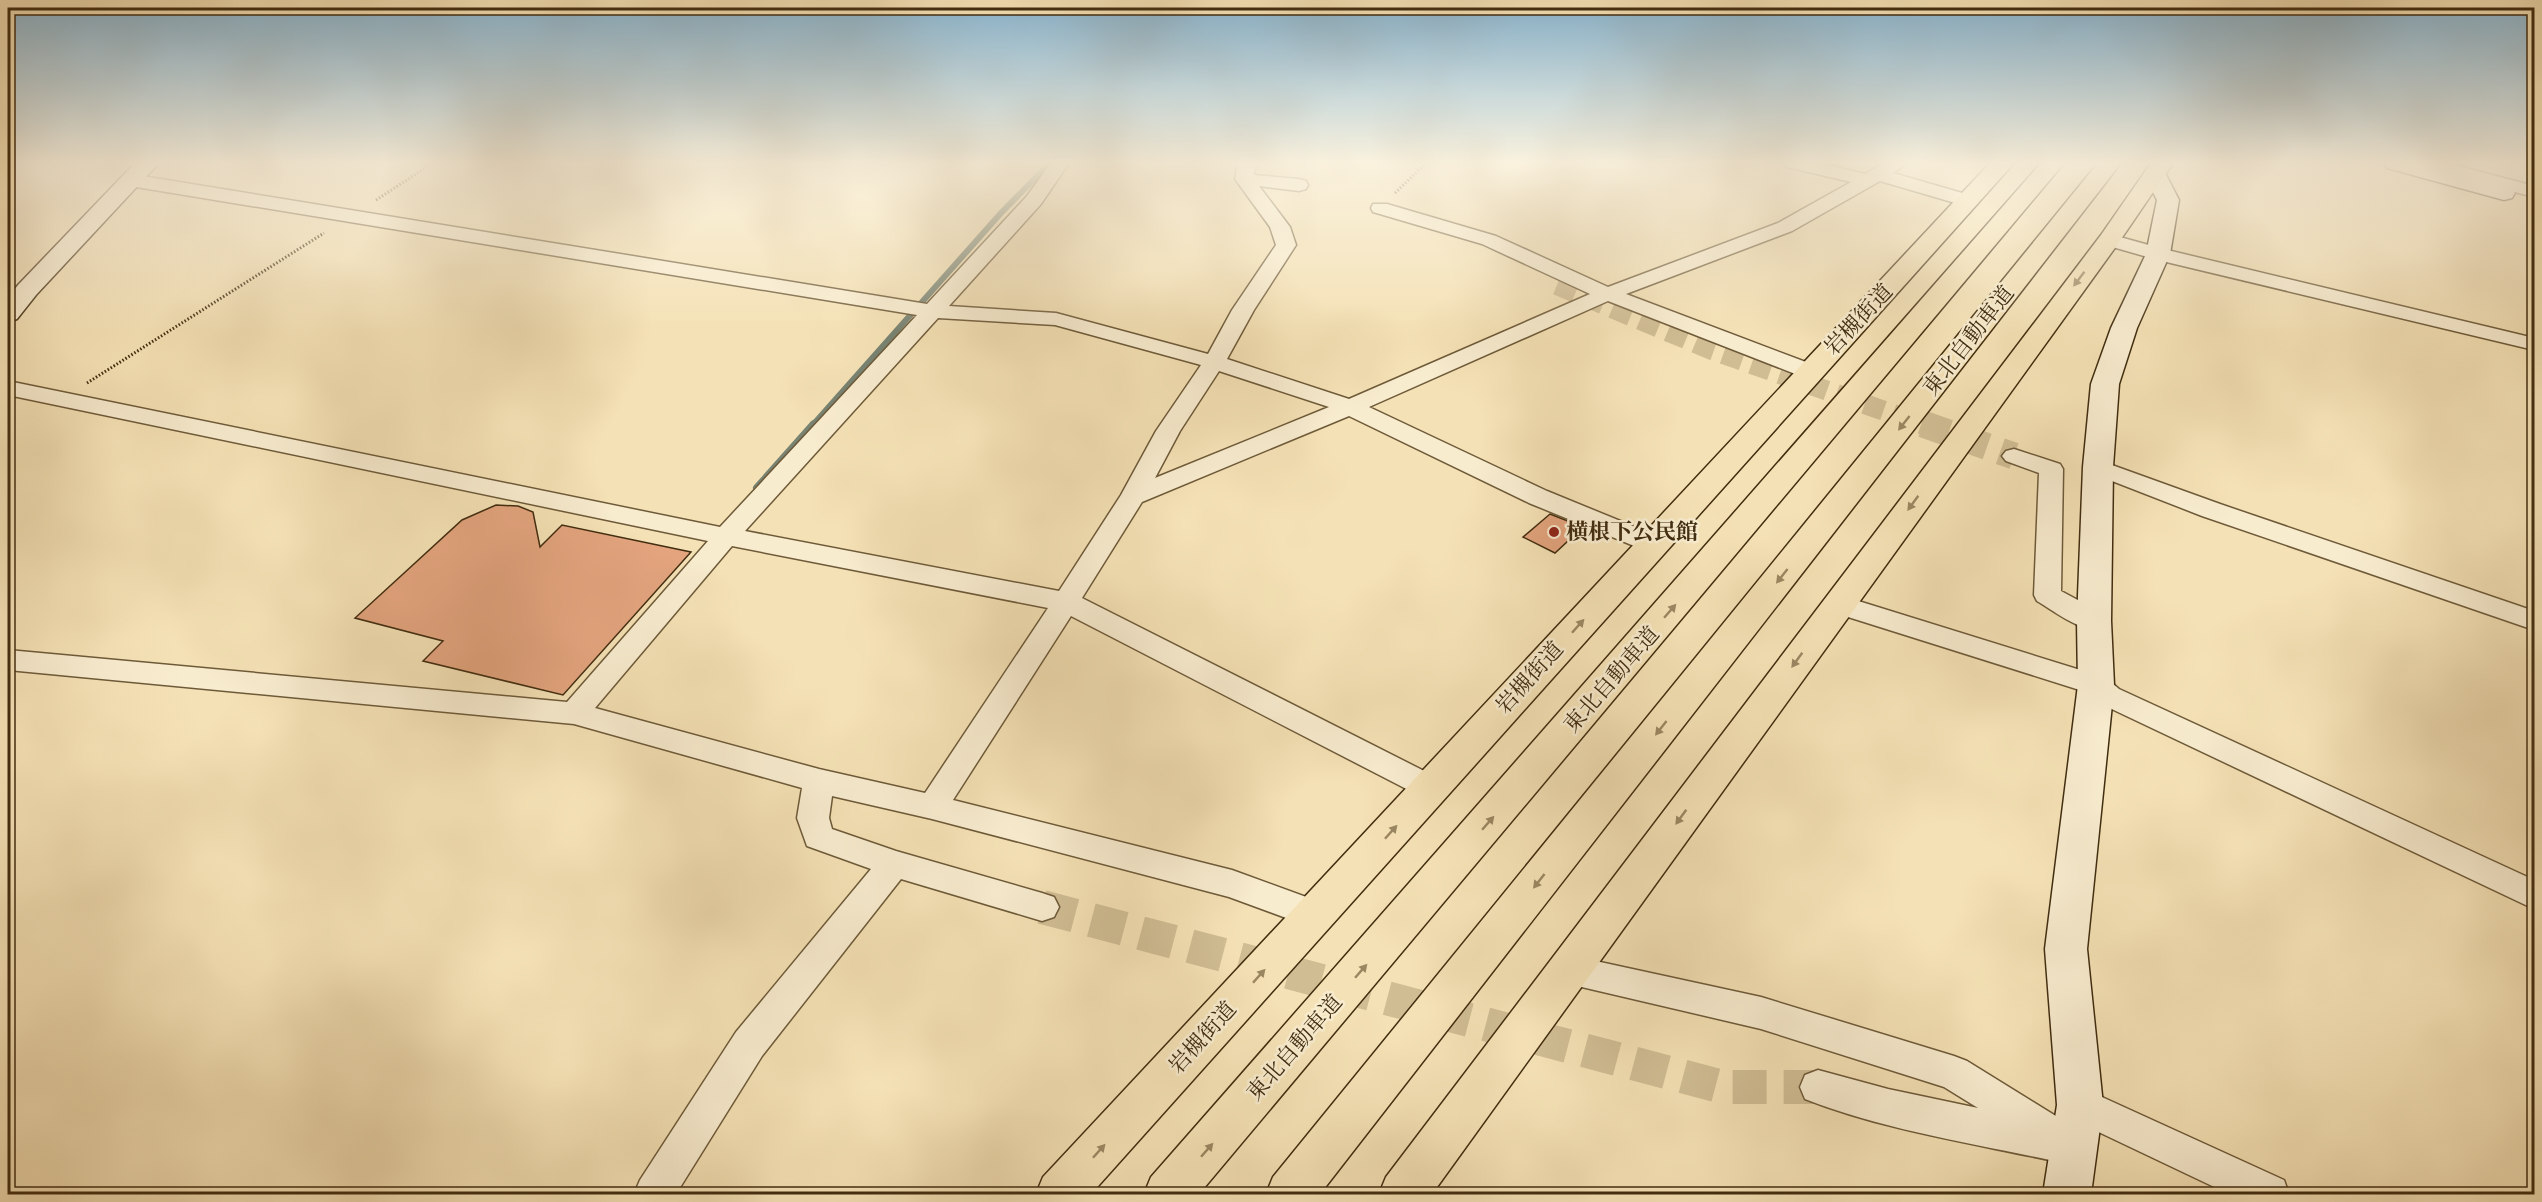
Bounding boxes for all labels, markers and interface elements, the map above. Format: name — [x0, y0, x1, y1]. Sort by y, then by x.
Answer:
one-way arrow — [2074, 272, 2086, 287]
street label: 岩槻街道 — [1819, 279, 1899, 361]
street label: 東北自動車道 — [1918, 281, 2020, 401]
one-way arrow — [1897, 415, 1910, 431]
one-way arrow — [1907, 495, 1919, 511]
place label: 横根下公民館 — [1566, 519, 1698, 546]
marker: 横根下公民館 — [1547, 525, 1561, 539]
one-way arrow — [1777, 568, 1789, 583]
one-way arrow — [1664, 603, 1677, 619]
one-way arrow — [1571, 619, 1584, 634]
street label: 東北自動車道 — [1559, 621, 1665, 739]
street label: 岩槻街道 — [1491, 636, 1569, 720]
one-way arrow — [1791, 652, 1803, 668]
one-way arrow — [1654, 720, 1667, 736]
one-way arrow — [1675, 809, 1688, 825]
one-way arrow — [1482, 815, 1495, 831]
one-way arrow — [1384, 825, 1398, 840]
one-way arrow — [1533, 873, 1546, 889]
one-way arrow — [1354, 964, 1367, 979]
one-way arrow — [1252, 969, 1266, 984]
street label: 東北自動車道 — [1242, 989, 1348, 1107]
street label: 岩槻街道 — [1164, 996, 1242, 1080]
one-way arrow — [1200, 1142, 1213, 1158]
one-way arrow — [1092, 1144, 1106, 1159]

